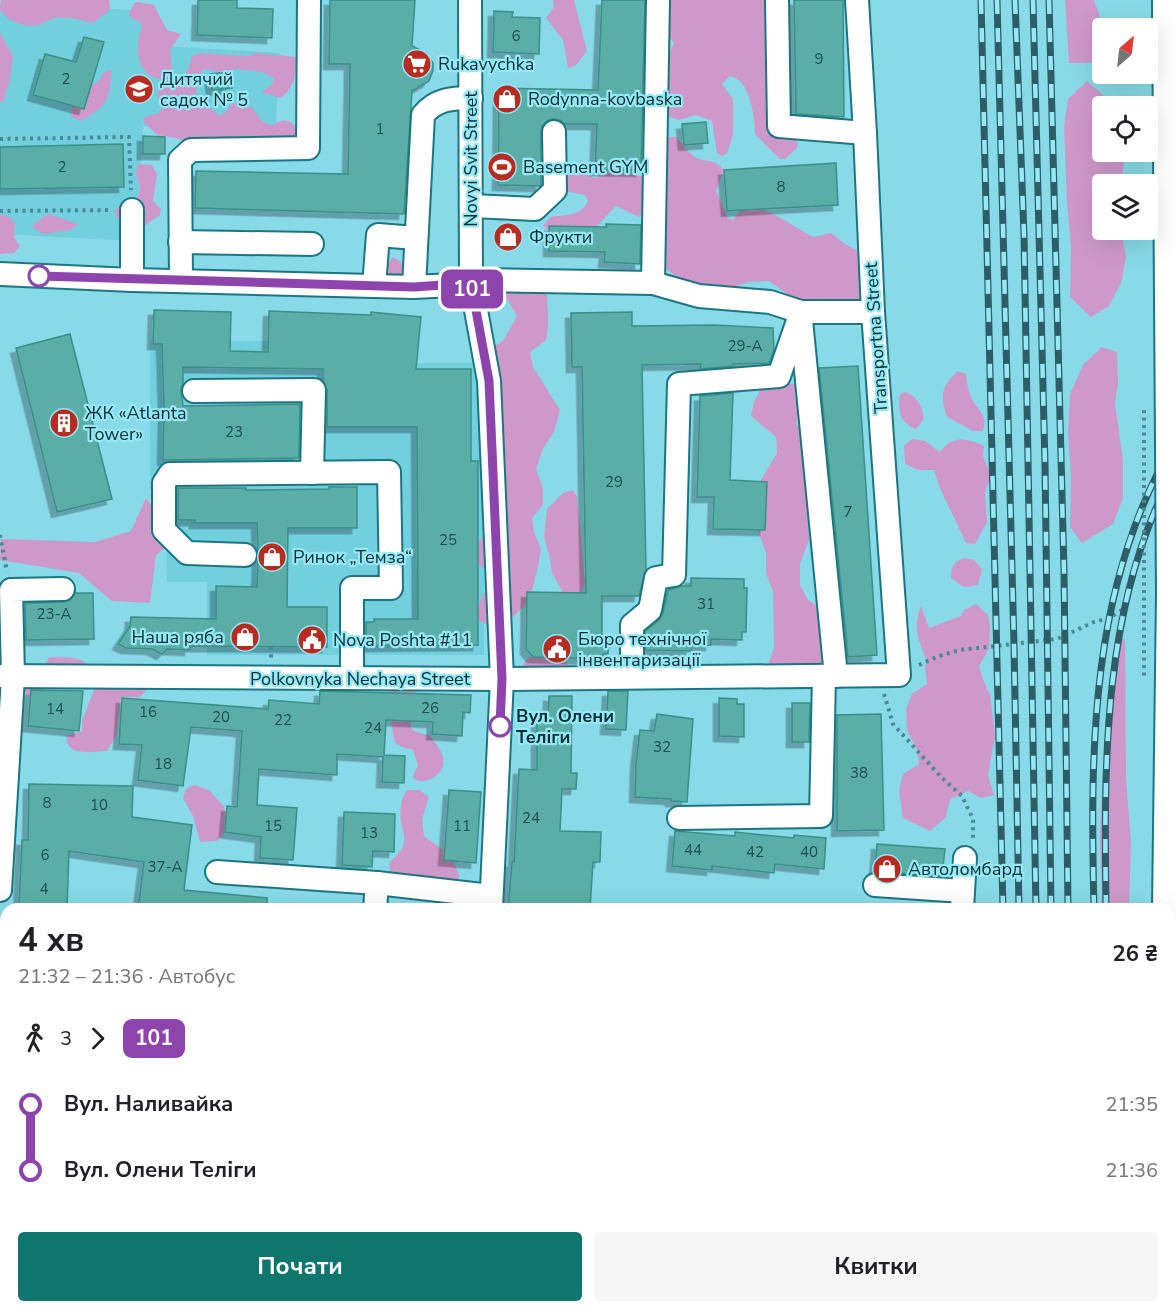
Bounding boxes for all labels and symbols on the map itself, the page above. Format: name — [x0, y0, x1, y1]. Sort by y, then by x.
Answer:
north arrow — [1092, 18, 1158, 84]
house number: 6 — [511, 26, 521, 46]
supermarket icon: Rukavychka — [401, 48, 433, 80]
house number: 9 — [814, 49, 824, 69]
place label: Rukavychka — [438, 52, 534, 76]
place label: Дитячий садок № 5 — [160, 67, 248, 112]
house number: 2 — [61, 69, 71, 89]
school or university icon: Дитячий садок № 5 — [123, 73, 155, 105]
shop icon: Rodynna-kovbaska — [491, 83, 523, 115]
place label: Rodynna-kovbaska — [528, 87, 682, 111]
street label: Novyi Svit Street — [459, 91, 483, 227]
house number: 1 — [375, 119, 385, 139]
sports icon: Basement GYM — [486, 151, 518, 183]
place label: Basement GYM — [523, 155, 648, 179]
house number: 2 — [57, 157, 67, 177]
house number: 8 — [776, 177, 786, 197]
shop icon: Фрукти — [492, 221, 524, 253]
place label: Фрукти — [529, 225, 592, 249]
street label: Transportna Street — [859, 261, 893, 414]
unlabelled marker — [28, 265, 50, 287]
line badge: 101 — [438, 270, 506, 308]
house number: 29-А — [727, 336, 763, 356]
place label: ЖК «Atlanta Tower» — [85, 401, 187, 446]
building icon: ЖК «Atlanta Tower» — [48, 407, 80, 439]
house number: 23 — [225, 422, 243, 442]
house number: 29 — [605, 472, 623, 492]
house number: 7 — [843, 502, 853, 522]
house number: 25 — [439, 530, 457, 550]
shop icon: Ринок „Темза“ — [256, 541, 288, 573]
place label: Ринок „Темза“ — [293, 545, 412, 569]
house number: 31 — [697, 594, 715, 614]
house number: 23-А — [36, 604, 72, 624]
shop icon: Наша ряба — [229, 621, 261, 653]
public building icon: Nova Poshta #11 — [296, 624, 328, 656]
place label: Наша ряба — [132, 625, 224, 649]
place label: Бюро технічної інвентаризації — [578, 627, 707, 672]
place label: Nova Poshta #11 — [333, 628, 472, 652]
public building icon: Бюро технічної інвентаризації — [541, 633, 573, 665]
street label: Polkovnyka Nechaya Street — [250, 667, 471, 691]
house number: 26 — [421, 698, 439, 718]
house number: 14 — [46, 699, 64, 719]
house number: 16 — [139, 702, 157, 722]
place label: Вул. Олени Теліги — [516, 704, 614, 749]
house number: 20 — [212, 707, 230, 727]
house number: 22 — [274, 710, 292, 730]
marker: Вул. Олени Теліги — [489, 715, 511, 737]
house number: 24 — [364, 718, 382, 738]
house number: 32 — [653, 737, 671, 757]
house number: 18 — [154, 754, 172, 774]
house number: 38 — [850, 763, 868, 783]
house number: 8 — [42, 793, 52, 813]
house number: 10 — [90, 795, 108, 815]
house number: 24 — [522, 808, 540, 828]
house number: 15 — [264, 816, 282, 836]
house number: 11 — [453, 816, 471, 836]
house number: 13 — [360, 823, 378, 843]
house number: 44 — [684, 840, 702, 860]
house number: 42 — [746, 842, 764, 862]
house number: 40 — [800, 842, 818, 862]
house number: 6 — [40, 845, 50, 865]
shop icon: Автоломбард — [871, 853, 903, 885]
house number: 37-А — [147, 857, 183, 877]
place label: Автоломбард — [908, 857, 1023, 881]
house number: 4 — [39, 879, 49, 899]

